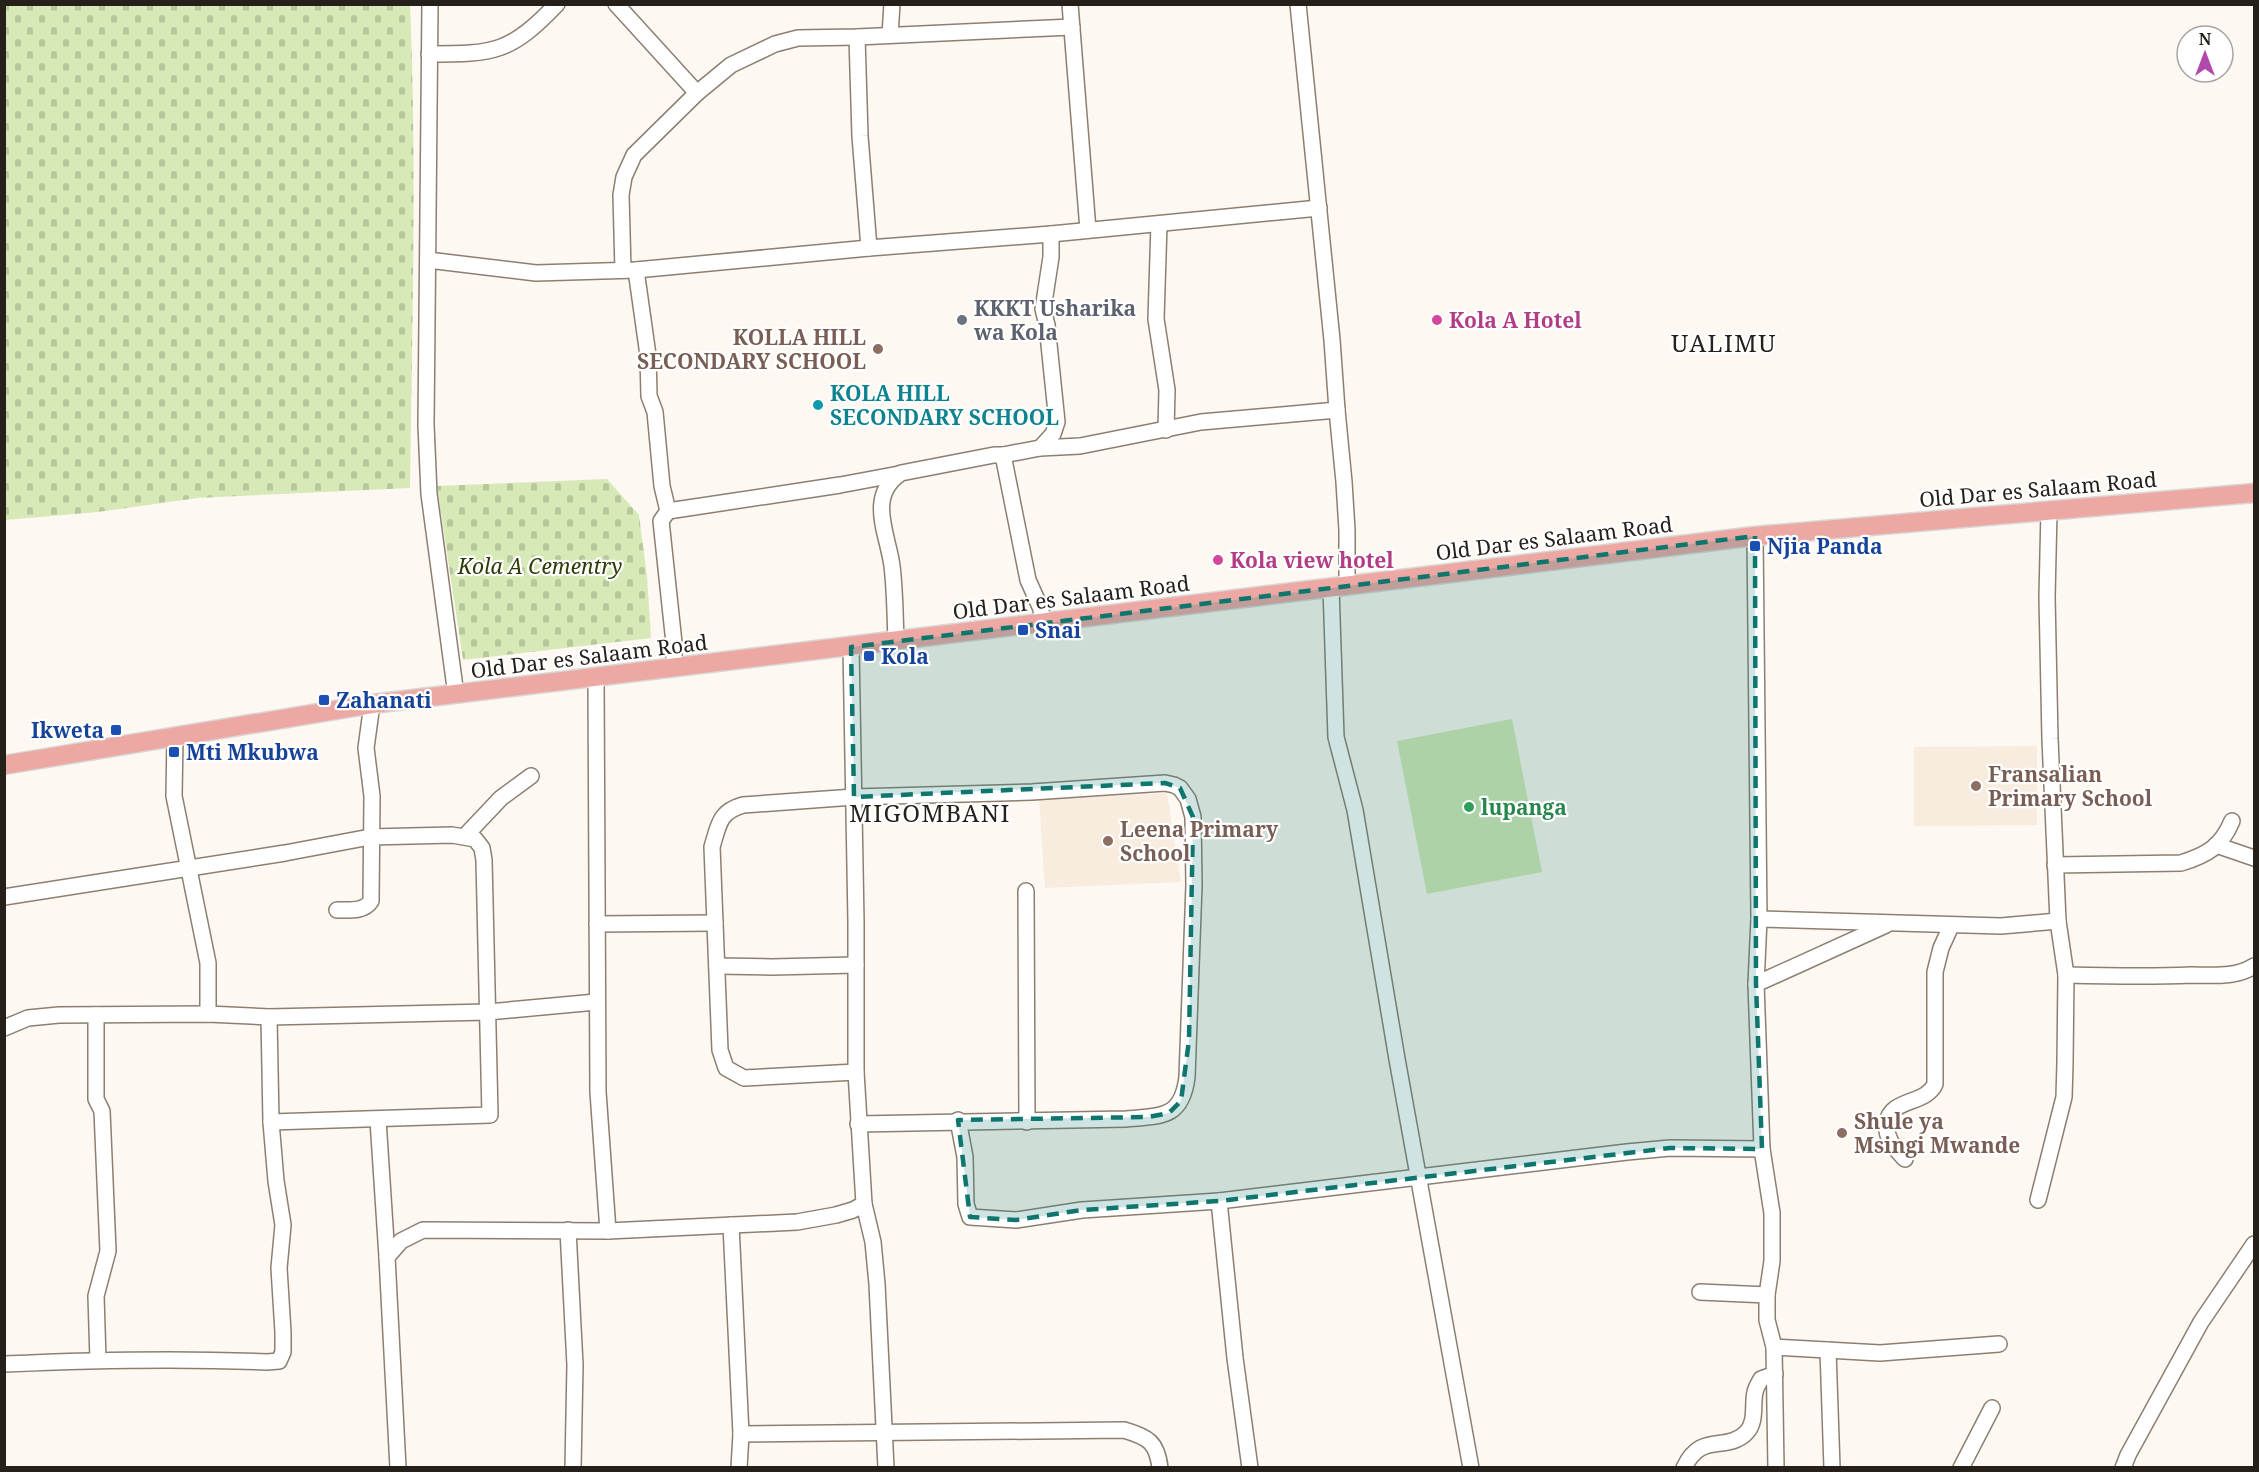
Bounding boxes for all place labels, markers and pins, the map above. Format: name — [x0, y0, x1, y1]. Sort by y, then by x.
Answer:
place label: KKKT Usharika wa Kola — [973, 294, 1136, 346]
place label: Kola A Hotel — [1449, 306, 1582, 334]
marker: KKKT Usharika wa Kola — [955, 313, 969, 327]
marker: Kola A Hotel — [1430, 313, 1444, 327]
place label: KOLLA HILL SECONDARY SCHOOL — [637, 323, 866, 375]
marker: KOLLA HILL SECONDARY SCHOOL — [871, 342, 885, 356]
place label: KOLA HILL SECONDARY SCHOOL — [830, 379, 1059, 431]
marker: KOLA HILL SECONDARY SCHOOL — [811, 398, 825, 412]
place label: Njia Panda — [1767, 532, 1882, 560]
marker: Njia Panda — [1748, 539, 1762, 553]
place label: Kola view hotel — [1230, 546, 1394, 574]
marker: Kola view hotel — [1211, 553, 1225, 567]
place label: Snai — [1035, 616, 1082, 644]
marker: Snai — [1016, 623, 1030, 637]
place label: Kola — [881, 642, 929, 670]
marker: Kola — [862, 649, 876, 663]
place label: Zahanati — [336, 686, 432, 714]
marker: Zahanati — [317, 693, 331, 707]
place label: Ikweta — [31, 716, 104, 744]
marker: Ikweta — [109, 723, 123, 737]
place label: Mti Mkubwa — [186, 738, 319, 766]
marker: Mti Mkubwa — [167, 745, 181, 759]
place label: Fransalian Primary School — [1988, 760, 2153, 812]
marker: Fransalian Primary School — [1969, 779, 1983, 793]
place label: lupanga — [1481, 793, 1567, 821]
marker: lupanga — [1462, 800, 1476, 814]
place label: Leena Primary School — [1120, 815, 1279, 867]
marker: Leena Primary School — [1101, 834, 1115, 848]
place label: Shule ya Msingi Mwande — [1854, 1107, 2020, 1159]
marker: Shule ya Msingi Mwande — [1835, 1126, 1849, 1140]

